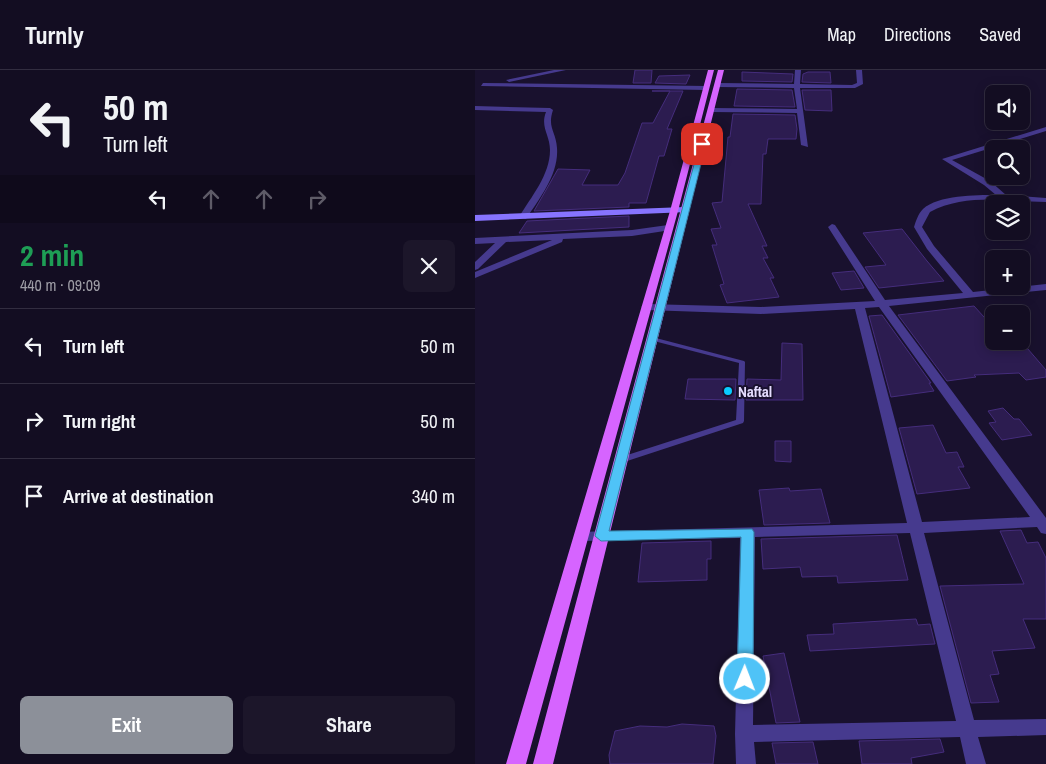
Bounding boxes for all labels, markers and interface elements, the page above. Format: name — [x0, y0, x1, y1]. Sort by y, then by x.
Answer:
text: Turnly — [25, 19, 84, 51]
text: Map — [827, 22, 856, 47]
text: Directions — [884, 22, 951, 47]
text: Saved — [979, 22, 1021, 47]
text: 50 m — [103, 84, 168, 131]
map controls — [985, 85, 1030, 350]
button: sound — [985, 85, 1030, 130]
icon: left — [20, 90, 85, 155]
pin — [681, 123, 723, 165]
text: Turn left — [103, 129, 168, 159]
icon: arrive — [688, 130, 716, 158]
button: search — [985, 140, 1030, 185]
icon: left — [144, 185, 172, 213]
icon: ahead — [197, 185, 225, 213]
icon: ahead — [250, 185, 278, 213]
icon: right — [303, 185, 331, 213]
button: layers — [985, 195, 1030, 240]
text: 2 min — [20, 235, 84, 275]
button: close — [403, 240, 455, 292]
button: + — [985, 250, 1030, 295]
text: 440 m · 09:09 — [20, 274, 100, 296]
button: − — [985, 305, 1030, 350]
icon: left — [20, 332, 48, 360]
text: Turn left — [63, 333, 124, 359]
text: 50 m — [420, 333, 455, 359]
place label: Naftal — [738, 381, 772, 402]
marker: Naftal — [722, 385, 734, 397]
icon: right — [20, 407, 48, 435]
text: Turn right — [63, 408, 135, 434]
text: 50 m — [420, 408, 455, 434]
icon: arrive — [20, 482, 48, 510]
text: Arrive at destination — [63, 483, 214, 509]
text: 340 m — [412, 483, 455, 509]
position arrow — [718, 652, 770, 704]
button: Exit — [20, 696, 233, 754]
button: Share — [243, 696, 455, 754]

